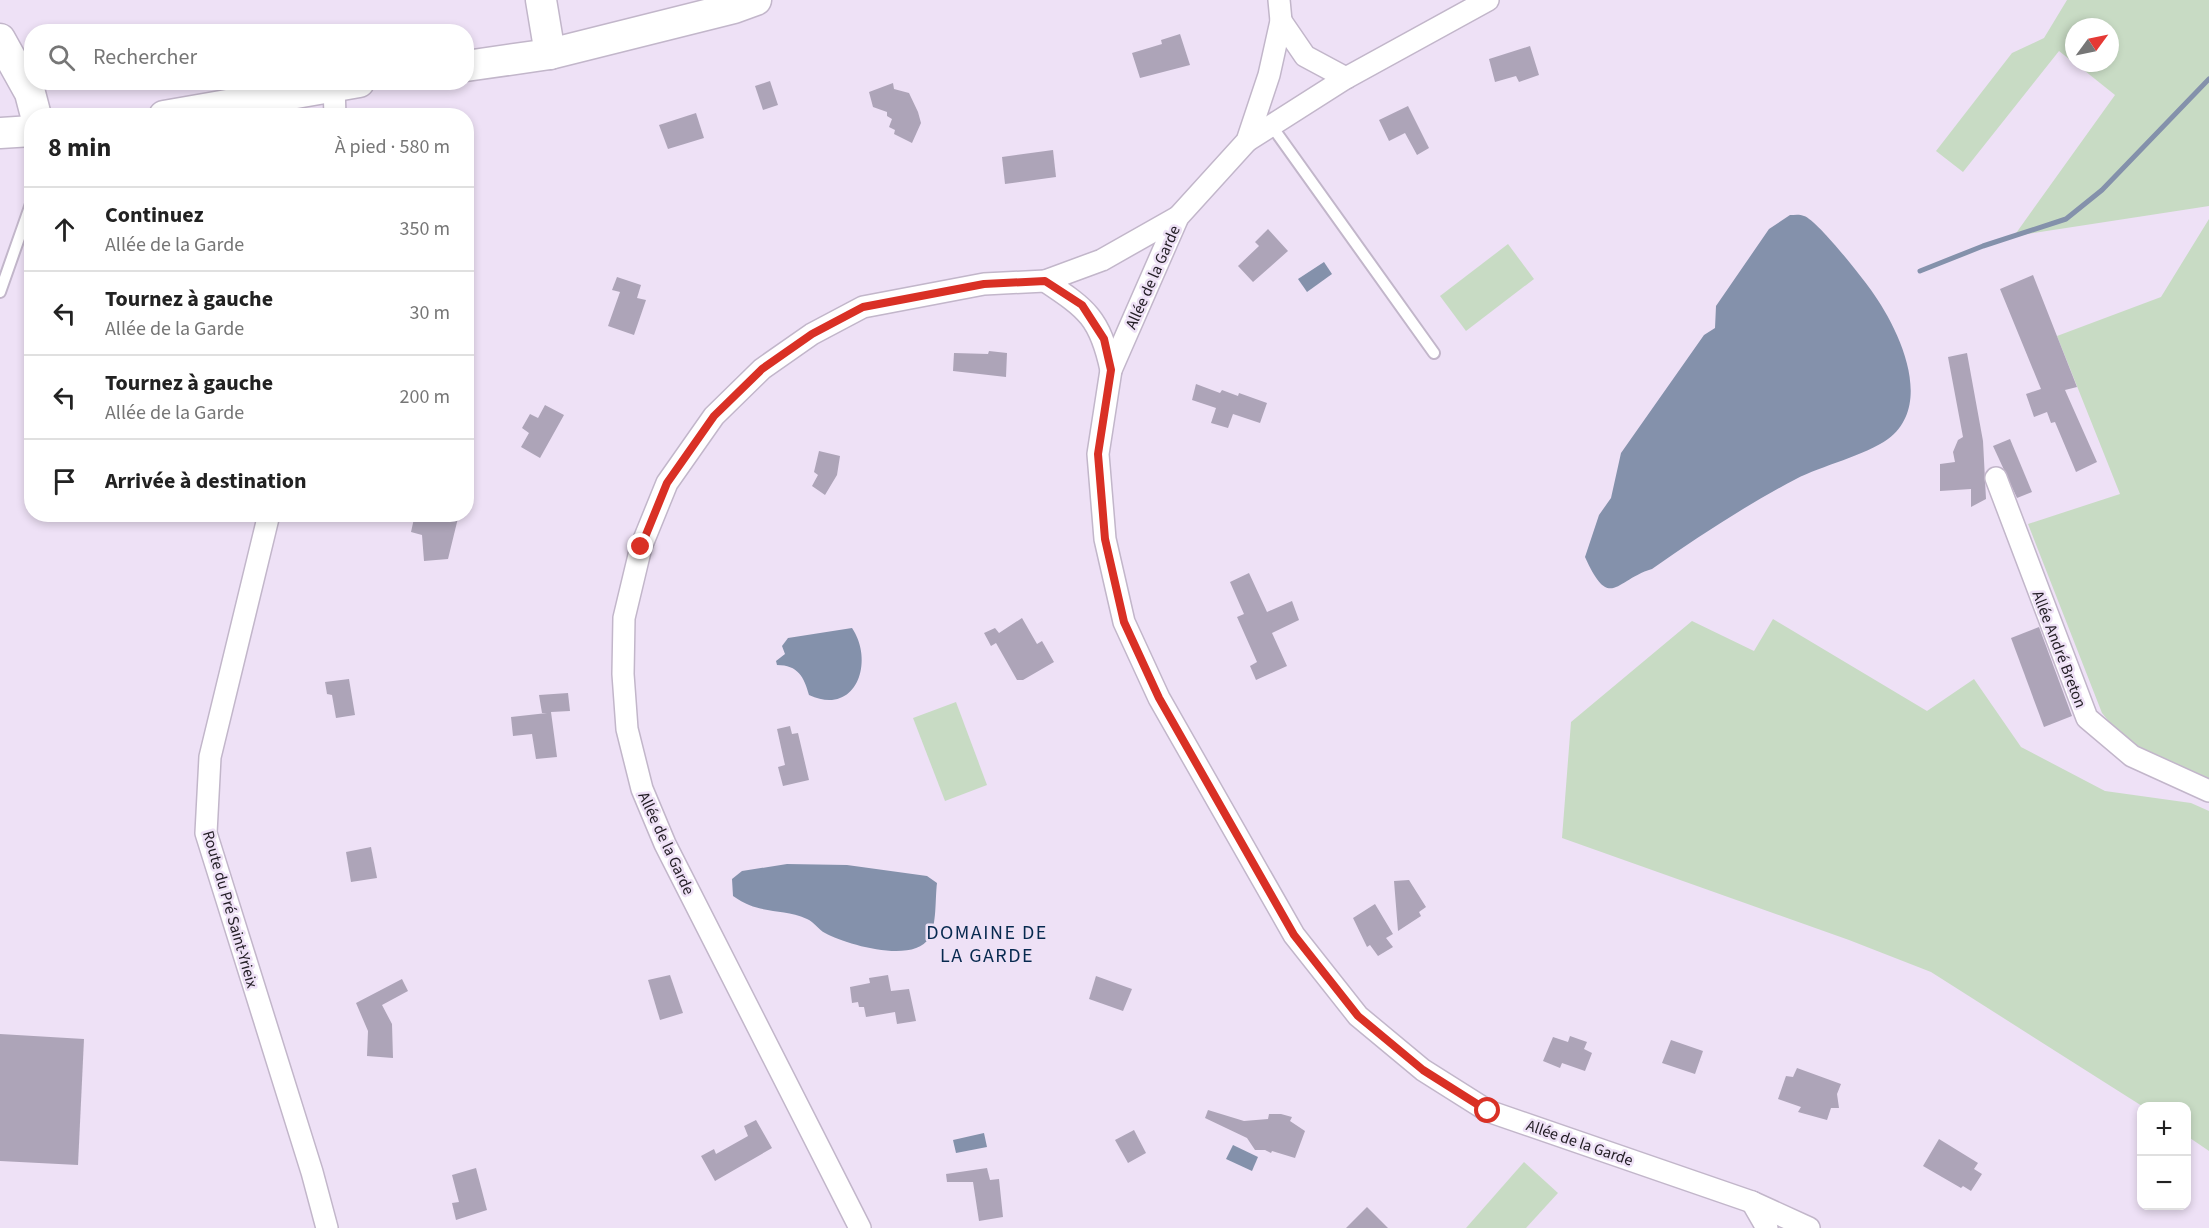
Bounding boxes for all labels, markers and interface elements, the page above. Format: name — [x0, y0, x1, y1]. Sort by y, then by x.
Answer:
north arrow — [2065, 18, 2119, 72]
search box — [24, 24, 474, 90]
icon: search — [45, 41, 78, 74]
text: Rechercher — [93, 41, 197, 73]
text: 8 min — [48, 129, 111, 166]
text: À pied · 580 m — [335, 133, 450, 161]
text: Continuez — [105, 199, 204, 231]
icon: ahead — [48, 213, 81, 246]
text: 350 m — [400, 215, 450, 243]
street label: Allée de la Garde — [1120, 222, 1186, 333]
text: Allée de la Garde — [105, 231, 244, 259]
text: Tournez à gauche — [105, 283, 273, 315]
icon: left — [48, 297, 81, 330]
text: 30 m — [410, 299, 450, 327]
text: Allée de la Garde — [105, 315, 244, 343]
text: Tournez à gauche — [105, 367, 273, 399]
icon: left — [48, 381, 81, 414]
text: 200 m — [400, 383, 450, 411]
text: Allée de la Garde — [105, 399, 244, 427]
icon: arrive — [48, 465, 81, 498]
text: Arrivée à destination — [105, 465, 307, 497]
route end — [627, 533, 653, 559]
street label: Allée André Breton — [2027, 588, 2092, 711]
street label: Allée de la Garde — [633, 788, 700, 899]
street label: Route du Pré Saint-Yrieix — [197, 828, 263, 991]
district label: DOMAINE DE LA GARDE — [926, 919, 1048, 970]
route start — [1474, 1097, 1500, 1123]
map controls — [2137, 1102, 2191, 1210]
button: + — [2137, 1102, 2191, 1156]
street label: Allée de la Garde — [1523, 1114, 1636, 1172]
button: − — [2137, 1156, 2191, 1210]

